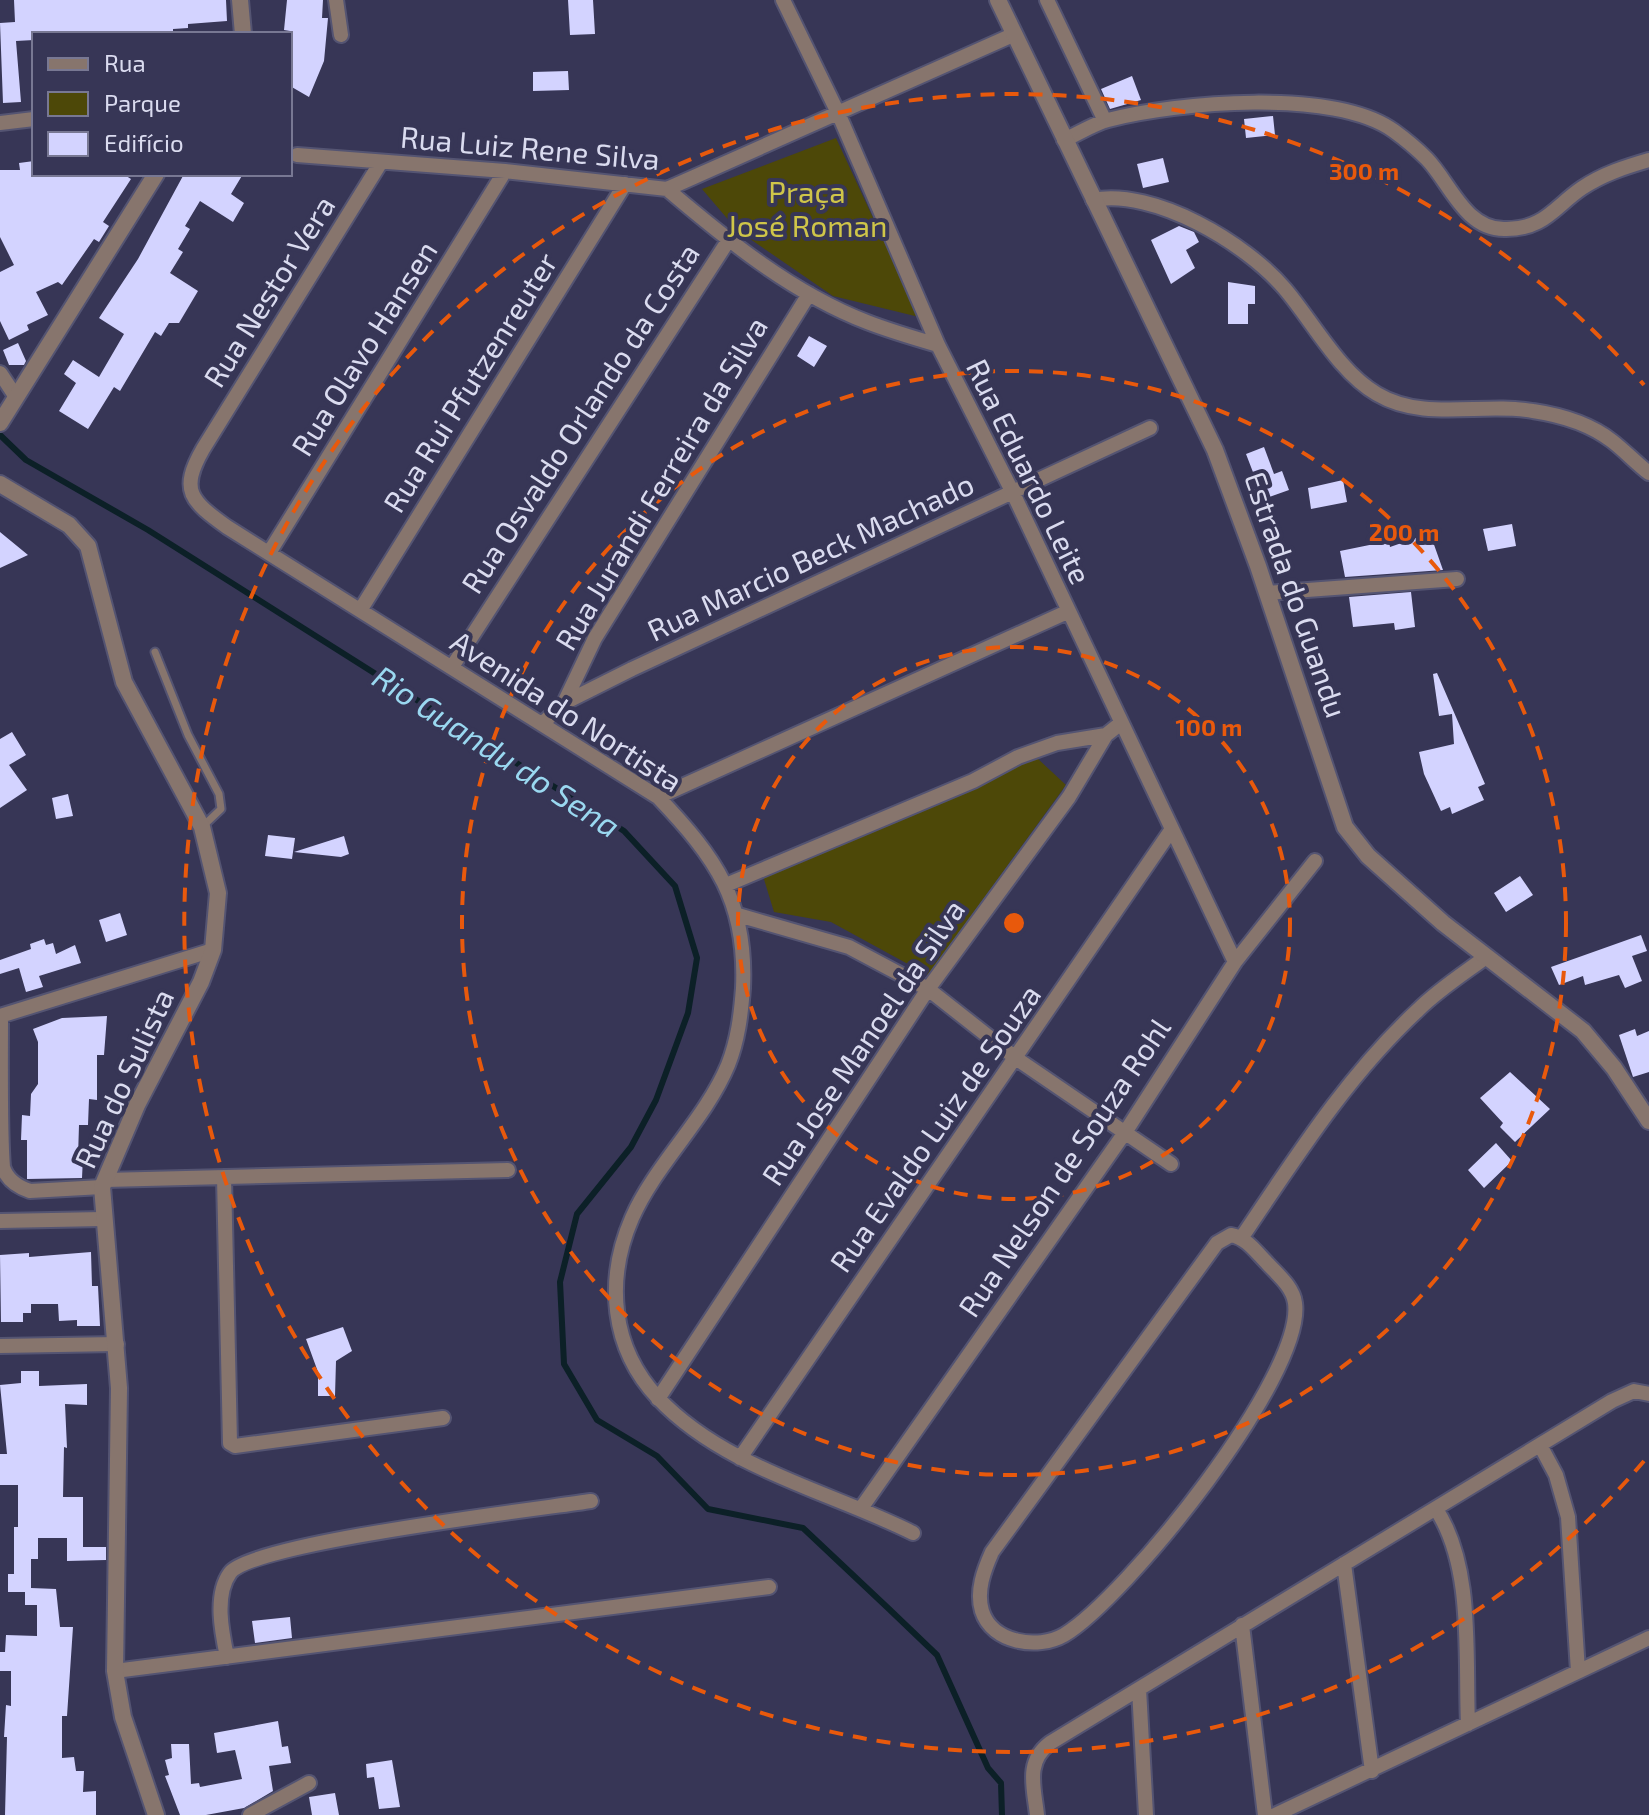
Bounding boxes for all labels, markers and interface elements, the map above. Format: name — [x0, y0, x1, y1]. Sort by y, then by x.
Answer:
legend — [32, 32, 292, 176]
text: Rua — [104, 48, 146, 77]
text: Parque — [104, 88, 181, 117]
street label: Rua Luiz Rene Silva — [399, 118, 661, 176]
text: Edifício — [104, 128, 184, 157]
text: 300 m — [1329, 156, 1399, 185]
park label: Praça José Roman — [727, 173, 887, 243]
street label: Rua Nestor Vera — [195, 189, 342, 393]
street label: Rua Olavo Hansen — [283, 234, 444, 462]
street label: Rua Osvaldo Orlando da Costa — [453, 236, 706, 599]
street label: Rua Rui Pfutzenreuter — [375, 245, 564, 518]
street label: Rua Jurandi Ferreira da Silva — [546, 310, 774, 656]
street label: Rua Eduardo Leite — [960, 353, 1100, 589]
street label: Rua Marcio Beck Machado — [641, 465, 979, 648]
street label: Estrada do Guandu — [1238, 467, 1356, 722]
text: 200 m — [1369, 517, 1439, 546]
street label: Avenida do Nortista — [445, 622, 689, 798]
water label: Rio Guandu do Sena — [366, 656, 628, 844]
text: 100 m — [1176, 712, 1242, 741]
street label: Rua Jose Manoel da Silva — [753, 892, 971, 1192]
centre of rings — [1000, 909, 1028, 937]
street label: Rua Evaldo Luiz de Souza — [821, 977, 1047, 1278]
street label: Rua do Sulista — [66, 983, 180, 1173]
street label: Rua Nelson de Souza Rohl — [950, 1011, 1177, 1323]

